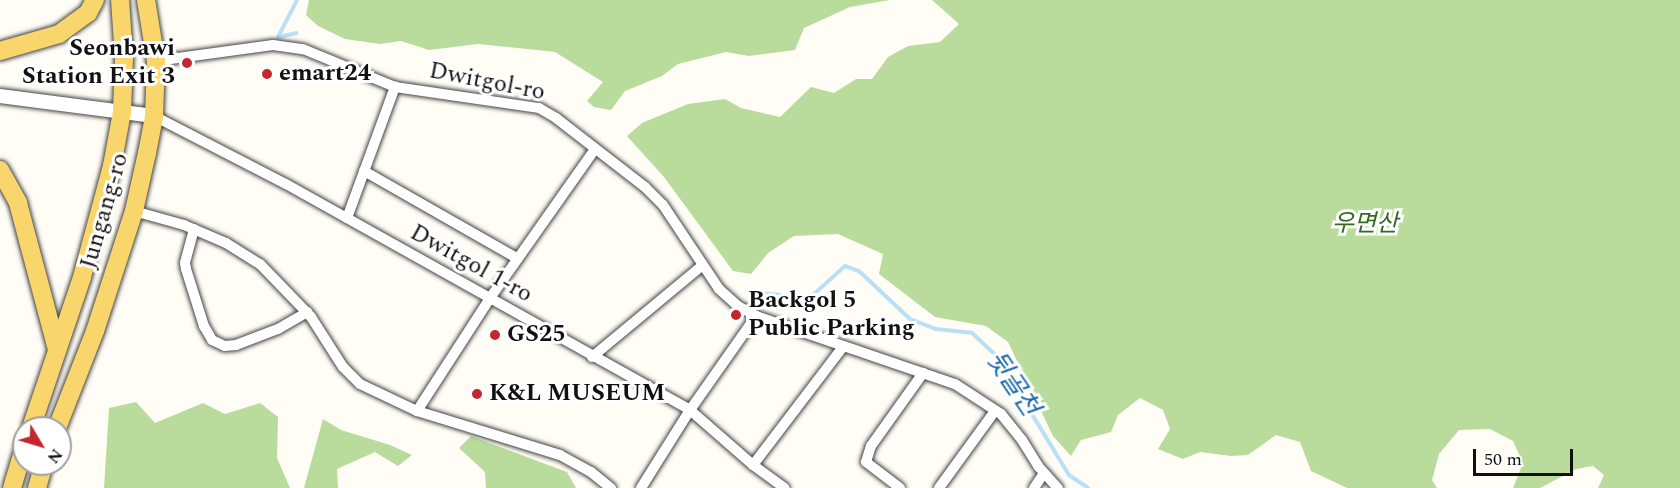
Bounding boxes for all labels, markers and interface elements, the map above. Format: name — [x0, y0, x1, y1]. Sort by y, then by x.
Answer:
place label: Seonbawi Station Exit 3 — [22, 35, 175, 91]
marker: Seonbawi Station Exit 3 — [180, 56, 194, 70]
street label: Dwitgol-ro — [427, 57, 547, 107]
place label: emart24 — [279, 60, 371, 88]
marker: emart24 — [260, 67, 274, 81]
street label: Jungang-ro — [75, 150, 135, 272]
park label: 우면산 — [1332, 211, 1398, 239]
street label: Dwitgol 1-ro — [405, 219, 537, 309]
place label: Backgol 5 Public Parking — [748, 287, 915, 343]
marker: Backgol 5 Public Parking — [729, 308, 743, 322]
place label: GS25 — [507, 321, 566, 349]
marker: GS25 — [488, 328, 502, 342]
water label: 뒷골천 — [979, 346, 1045, 422]
place label: K&L MUSEUM — [489, 380, 665, 408]
marker: K&L MUSEUM — [470, 387, 484, 401]
north arrow — [12, 416, 72, 476]
scale bar — [1476, 437, 1576, 475]
text: N — [41, 443, 68, 468]
text: 50 m — [1484, 446, 1522, 473]

